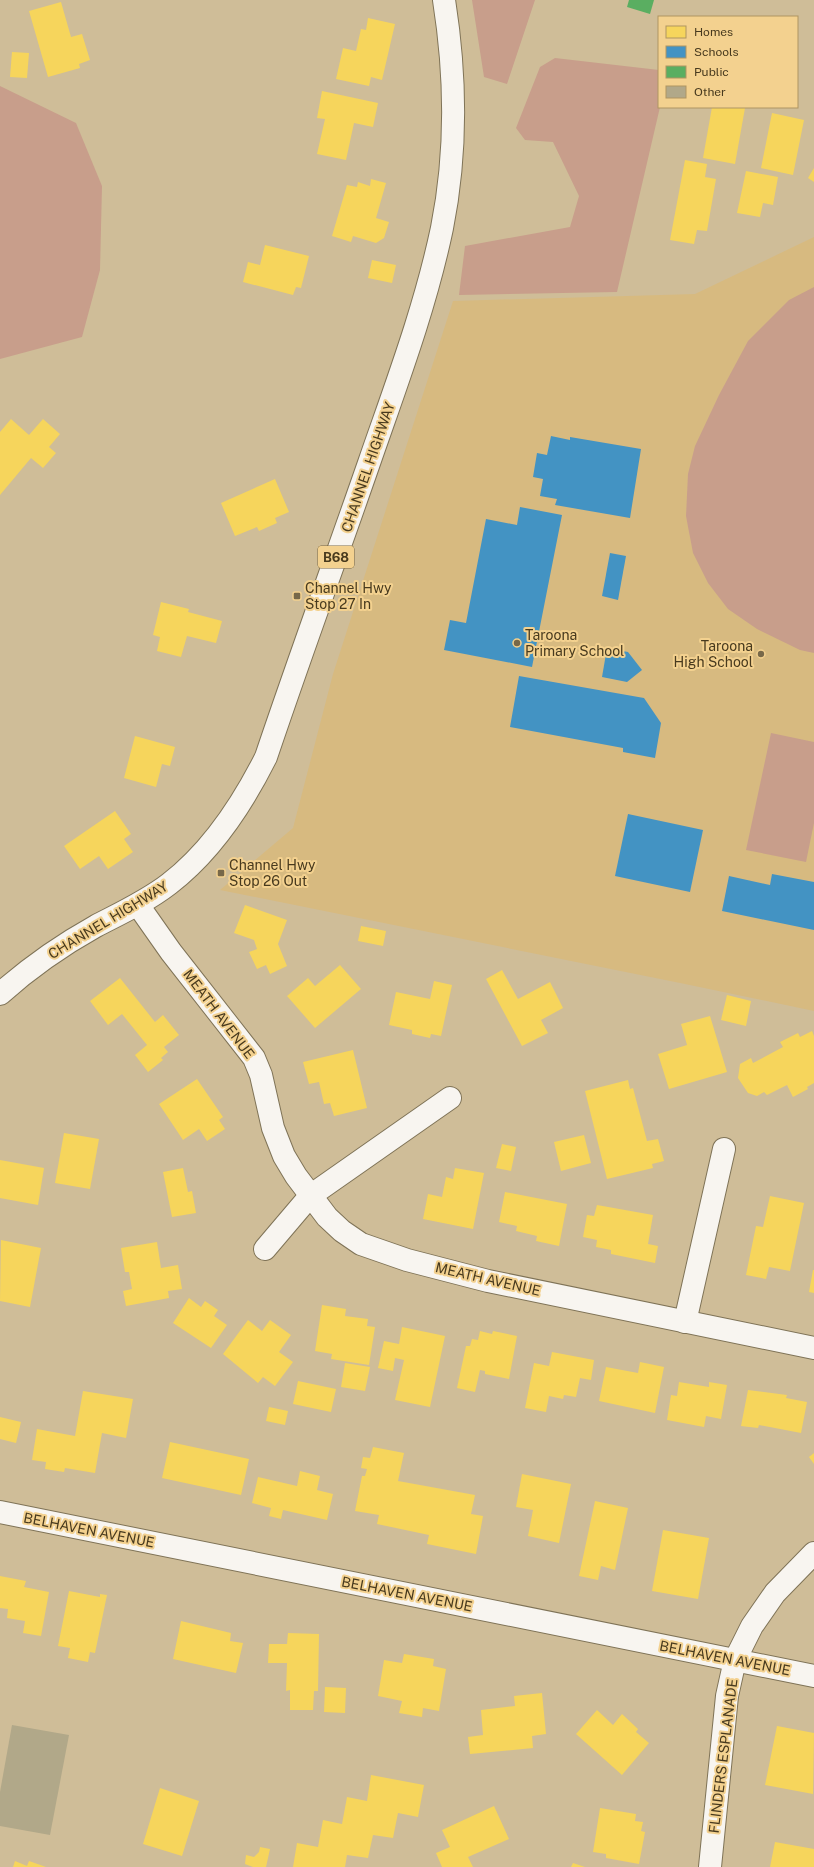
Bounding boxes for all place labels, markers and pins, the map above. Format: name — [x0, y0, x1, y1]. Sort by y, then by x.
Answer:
place label: Channel Hwy Stop 27 In — [305, 580, 392, 612]
marker: Channel Hwy Stop 27 In — [292, 591, 302, 601]
place label: Taroona Primary School — [525, 627, 624, 659]
marker: Taroona Primary School — [512, 638, 522, 648]
place label: Taroona High School — [674, 638, 753, 670]
marker: Taroona High School — [756, 649, 766, 659]
place label: Channel Hwy Stop 26 Out — [229, 857, 316, 889]
marker: Channel Hwy Stop 26 Out — [216, 868, 226, 878]

